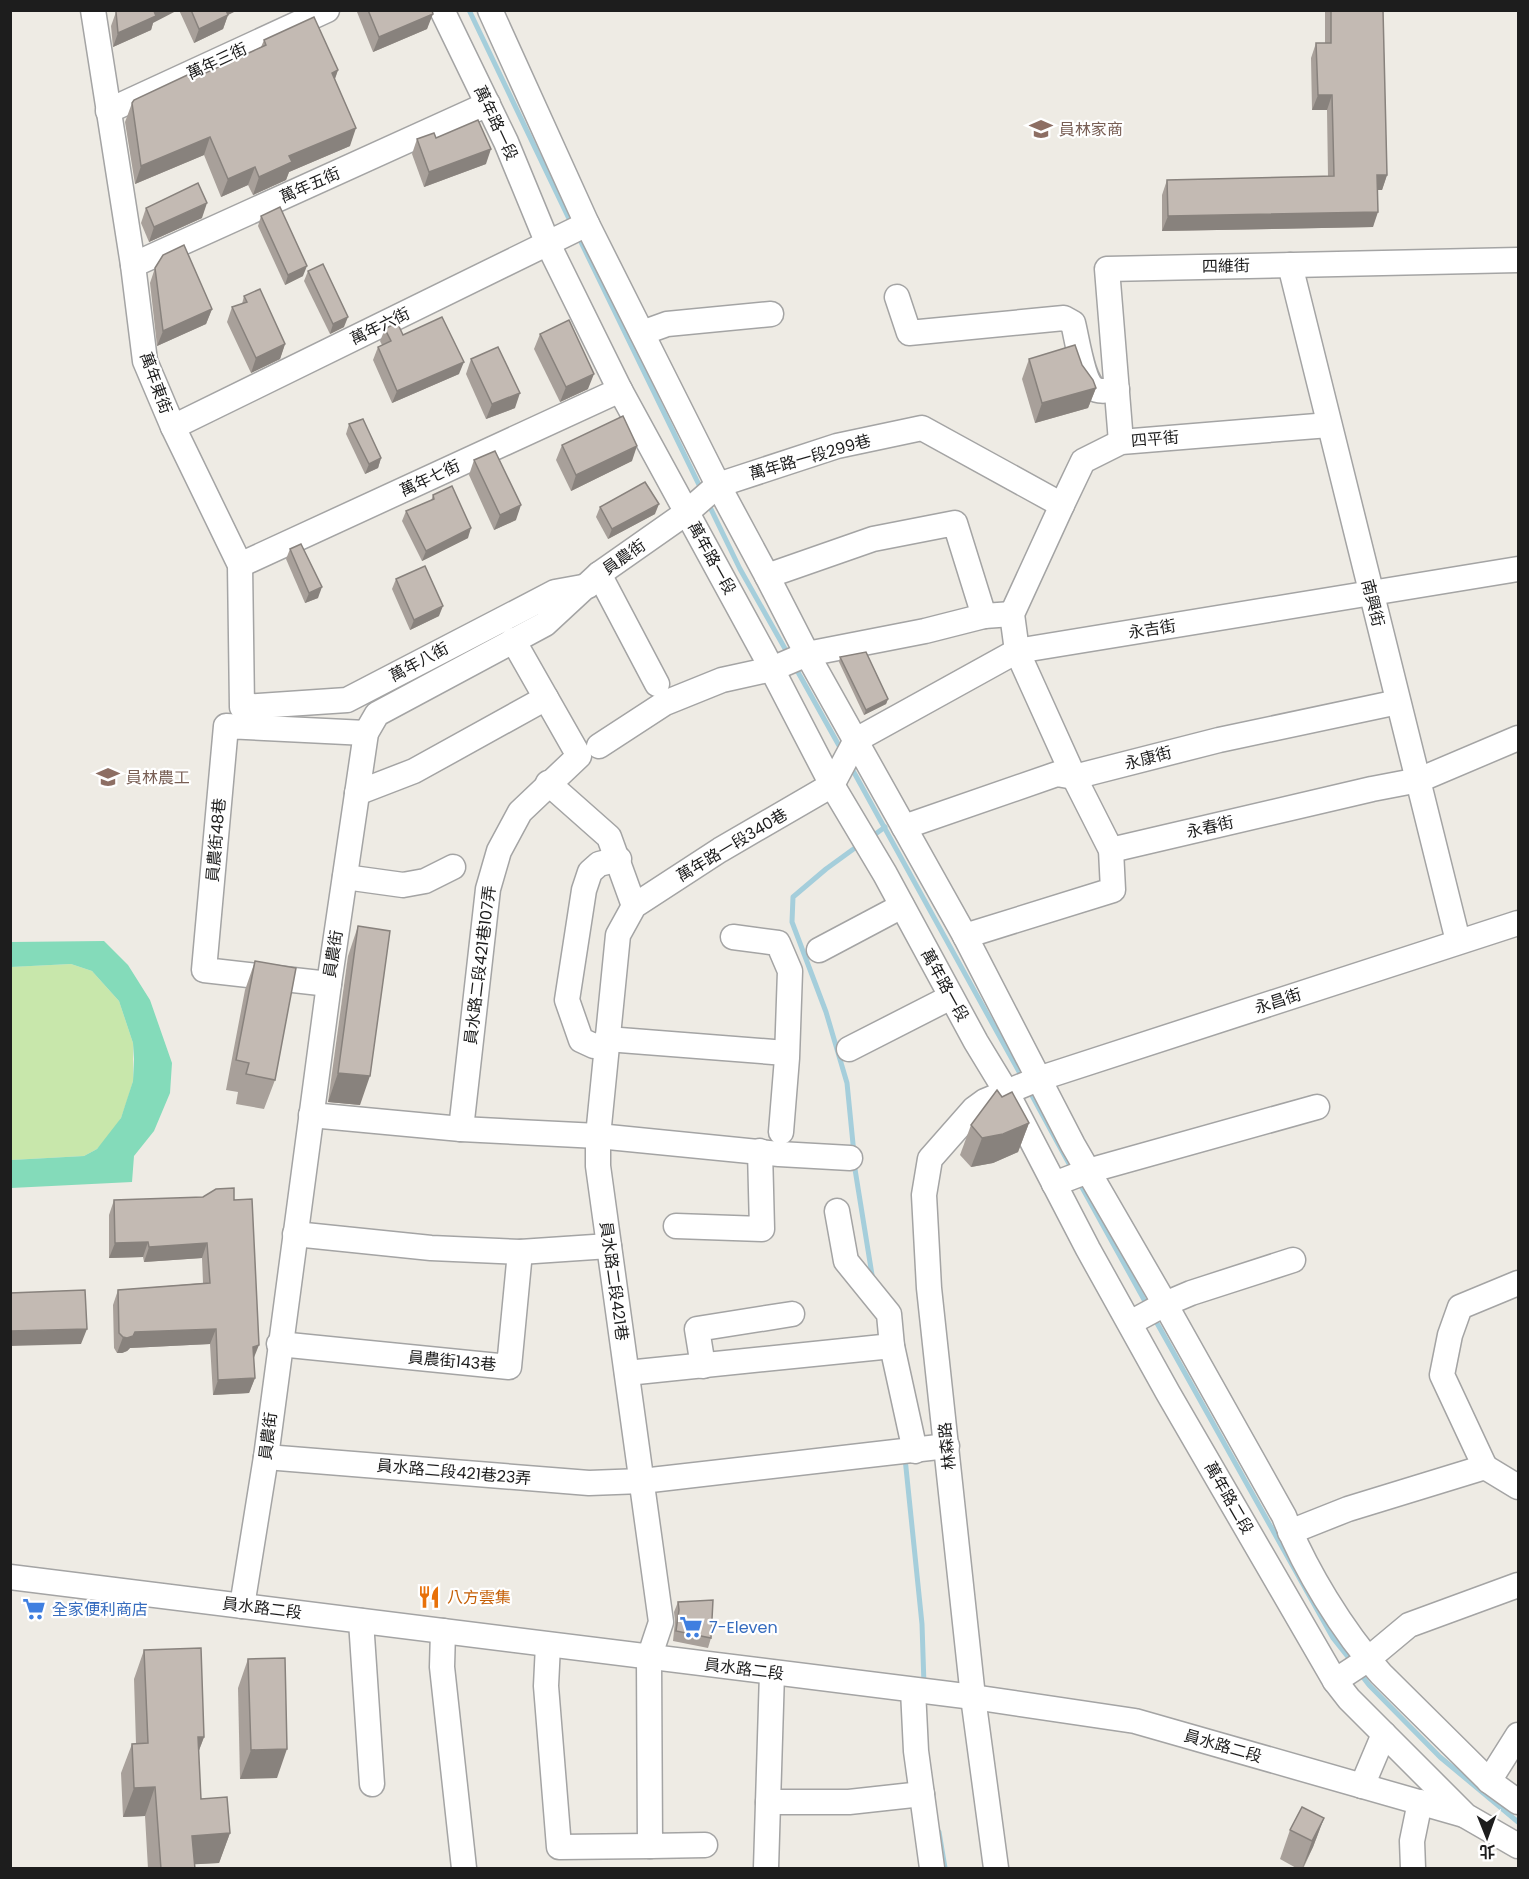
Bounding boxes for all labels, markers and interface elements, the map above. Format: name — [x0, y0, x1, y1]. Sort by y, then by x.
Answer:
street label: 萬年三街 — [183, 37, 251, 85]
street label: 萬年路一段 — [469, 82, 523, 164]
school or university icon: 員林家商 — [1028, 116, 1054, 142]
place label: 員林家商 — [1059, 118, 1123, 141]
street label: 萬年五街 — [276, 161, 344, 209]
street label: 四維街 — [1202, 254, 1250, 278]
street label: 萬年六街 — [346, 302, 414, 350]
street label: 萬年東街 — [134, 349, 178, 417]
street label: 四平街 — [1130, 425, 1180, 453]
street label: 萬年路一段299巷 — [747, 429, 873, 485]
street label: 萬年七街 — [396, 454, 464, 502]
street label: 萬年路一段 — [683, 517, 741, 599]
street label: 員農街 — [598, 534, 650, 580]
street label: 南興街 — [1356, 577, 1390, 629]
street label: 永吉街 — [1126, 614, 1178, 644]
street label: 萬年八街 — [385, 637, 453, 687]
street label: 永康街 — [1122, 741, 1174, 775]
school or university icon: 員林農工 — [95, 764, 121, 790]
place label: 員林農工 — [126, 766, 190, 789]
street label: 員農街48巷 — [201, 797, 231, 883]
street label: 萬年路一段340巷 — [672, 803, 792, 887]
street label: 永春街 — [1184, 810, 1236, 844]
street label: 員水路二段421巷107弄 — [459, 884, 501, 1046]
street label: 員農街 — [318, 928, 348, 980]
street label: 萬年路一段 — [916, 944, 974, 1026]
street label: 永昌街 — [1252, 983, 1304, 1019]
street label: 員水路二段421巷 — [594, 1220, 634, 1342]
street label: 員農街143巷 — [407, 1346, 497, 1376]
street label: 員農街 — [254, 1411, 282, 1461]
street label: 林森路 — [933, 1421, 961, 1471]
street label: 員水路二段421巷23弄 — [376, 1454, 532, 1490]
street label: 萬年路二段 — [1199, 1458, 1259, 1538]
restaurant icon: 八方雲集 — [416, 1584, 442, 1610]
place label: 八方雲集 — [447, 1586, 511, 1609]
street label: 員水路二段 — [221, 1592, 303, 1624]
supermarket icon: 全家便利商店 — [21, 1596, 47, 1622]
place label: 全家便利商店 — [52, 1598, 148, 1621]
supermarket icon: 7-Eleven — [678, 1614, 704, 1640]
place label: 7-Eleven — [709, 1616, 778, 1639]
street label: 員水路二段 — [703, 1653, 785, 1685]
street label: 員水路二段 — [1181, 1724, 1265, 1768]
north arrow — [1457, 1807, 1517, 1867]
text: 北 — [1479, 1840, 1495, 1863]

